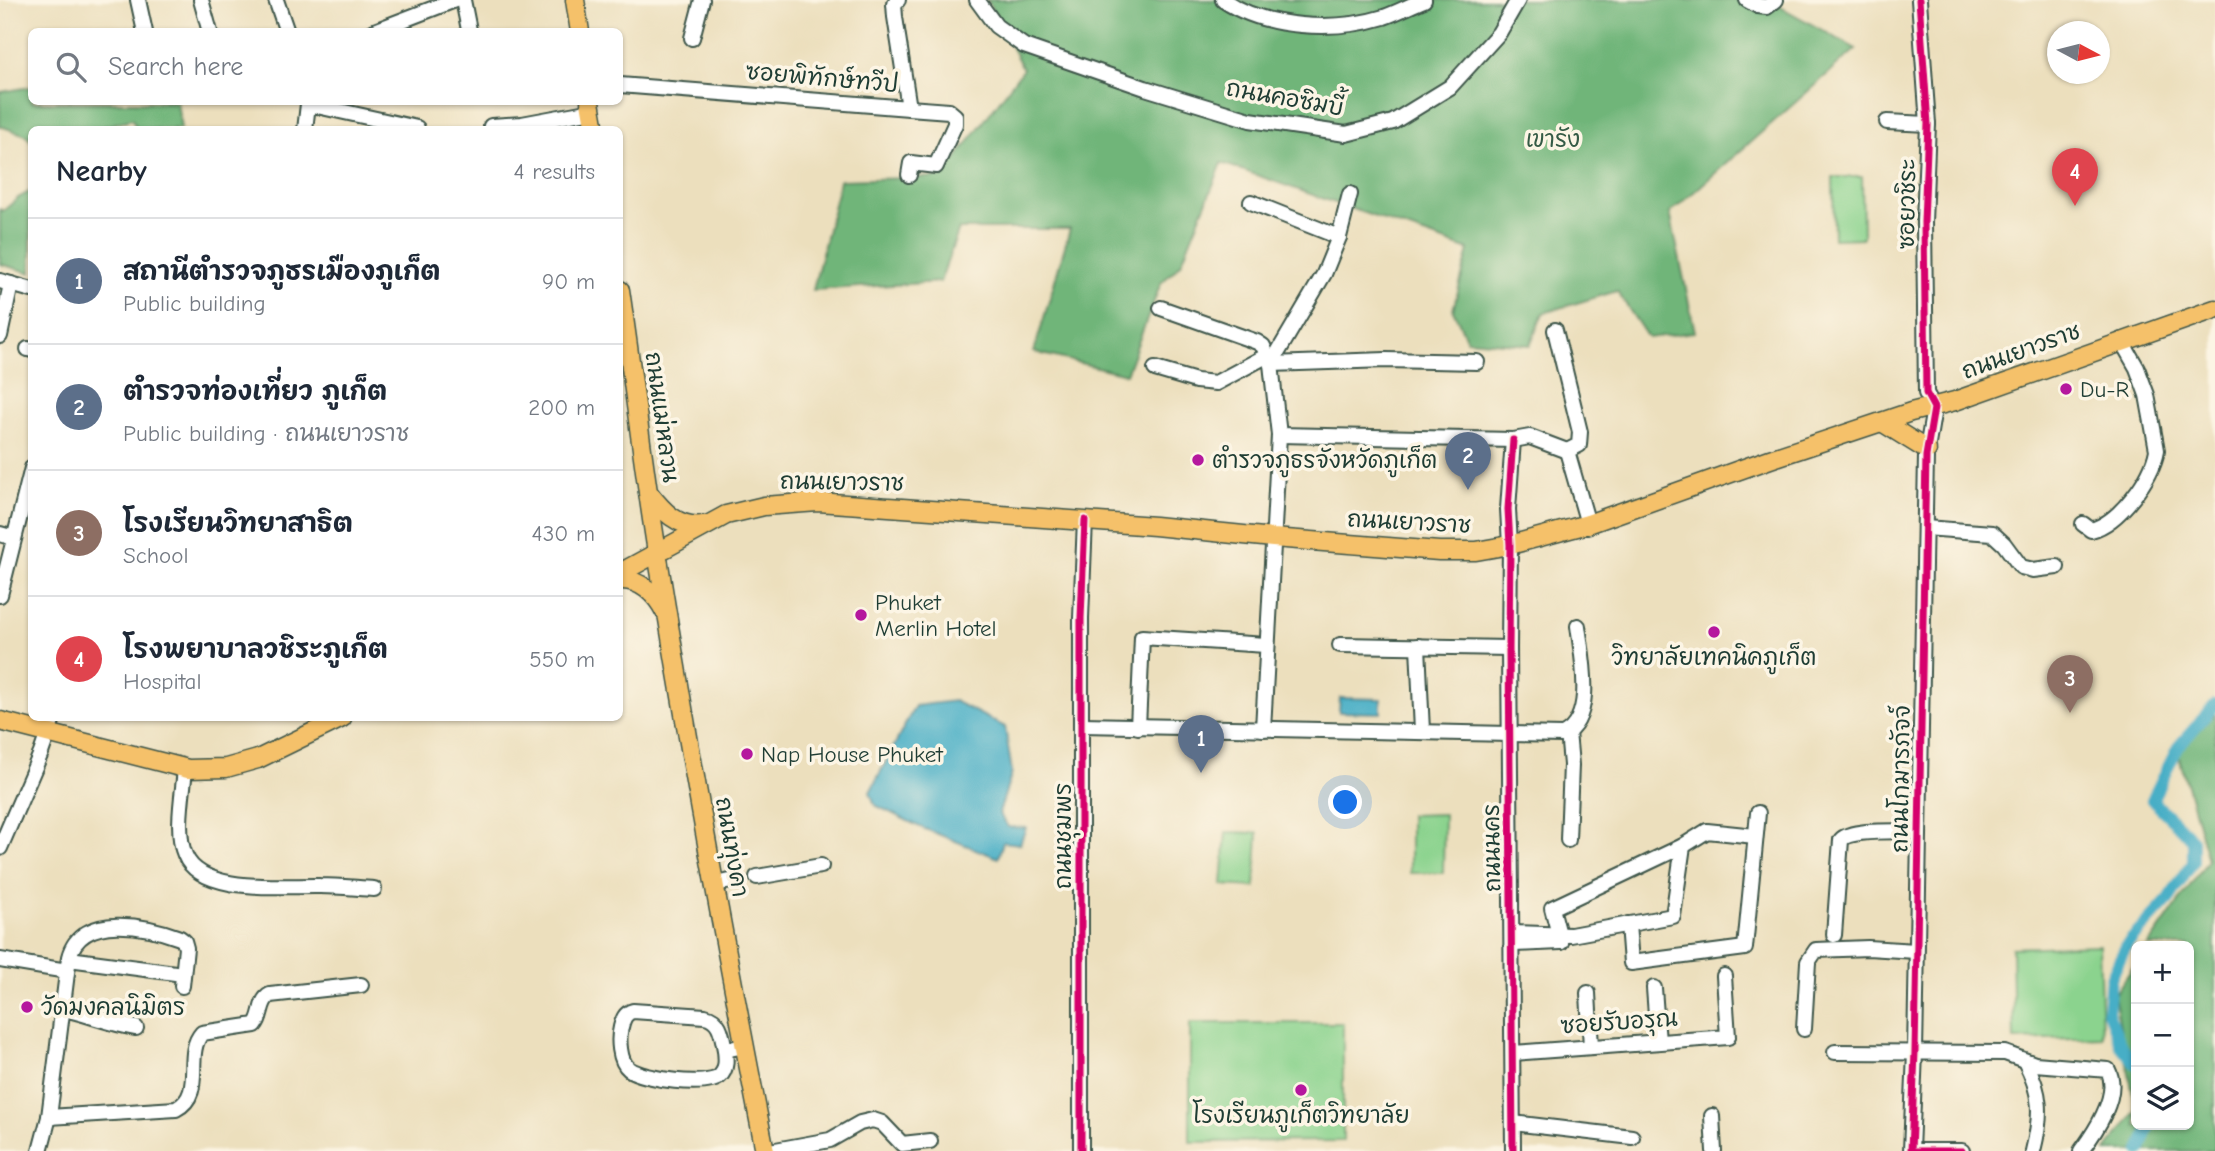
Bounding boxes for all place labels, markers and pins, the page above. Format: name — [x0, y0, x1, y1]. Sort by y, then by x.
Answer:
pin: 4 — [2052, 148, 2098, 206]
place label: Du-R — [2080, 376, 2129, 403]
marker: Du-R — [2058, 381, 2074, 397]
pin: 2 — [1445, 432, 1491, 490]
place label: ตำรวจภูธรจังหวัดภูเก็ต — [1212, 444, 1437, 478]
marker: ตำรวจภูธรจังหวัดภูเก็ต — [1190, 452, 1206, 468]
place label: Phuket Merlin Hotel — [875, 589, 997, 642]
marker: Phuket Merlin Hotel — [853, 607, 869, 623]
marker: วิทยาลัยเทคนิคภูเก็ต — [1706, 624, 1722, 640]
place label: วิทยาลัยเทคนิคภูเก็ต — [1612, 642, 1816, 675]
pin: 3 — [2047, 655, 2093, 713]
pin: 1 — [1178, 715, 1224, 773]
place label: Nap House Phuket — [761, 741, 944, 768]
marker: Nap House Phuket — [739, 746, 755, 762]
place label: วัดมงคลนิมิตร — [41, 993, 185, 1021]
marker: วัดมงคลนิมิตร — [19, 999, 35, 1015]
marker: โรงเรียนภูเก็ตวิทยาลัย — [1293, 1082, 1309, 1098]
place label: โรงเรียนภูเก็ตวิทยาลัย — [1192, 1099, 1410, 1133]

